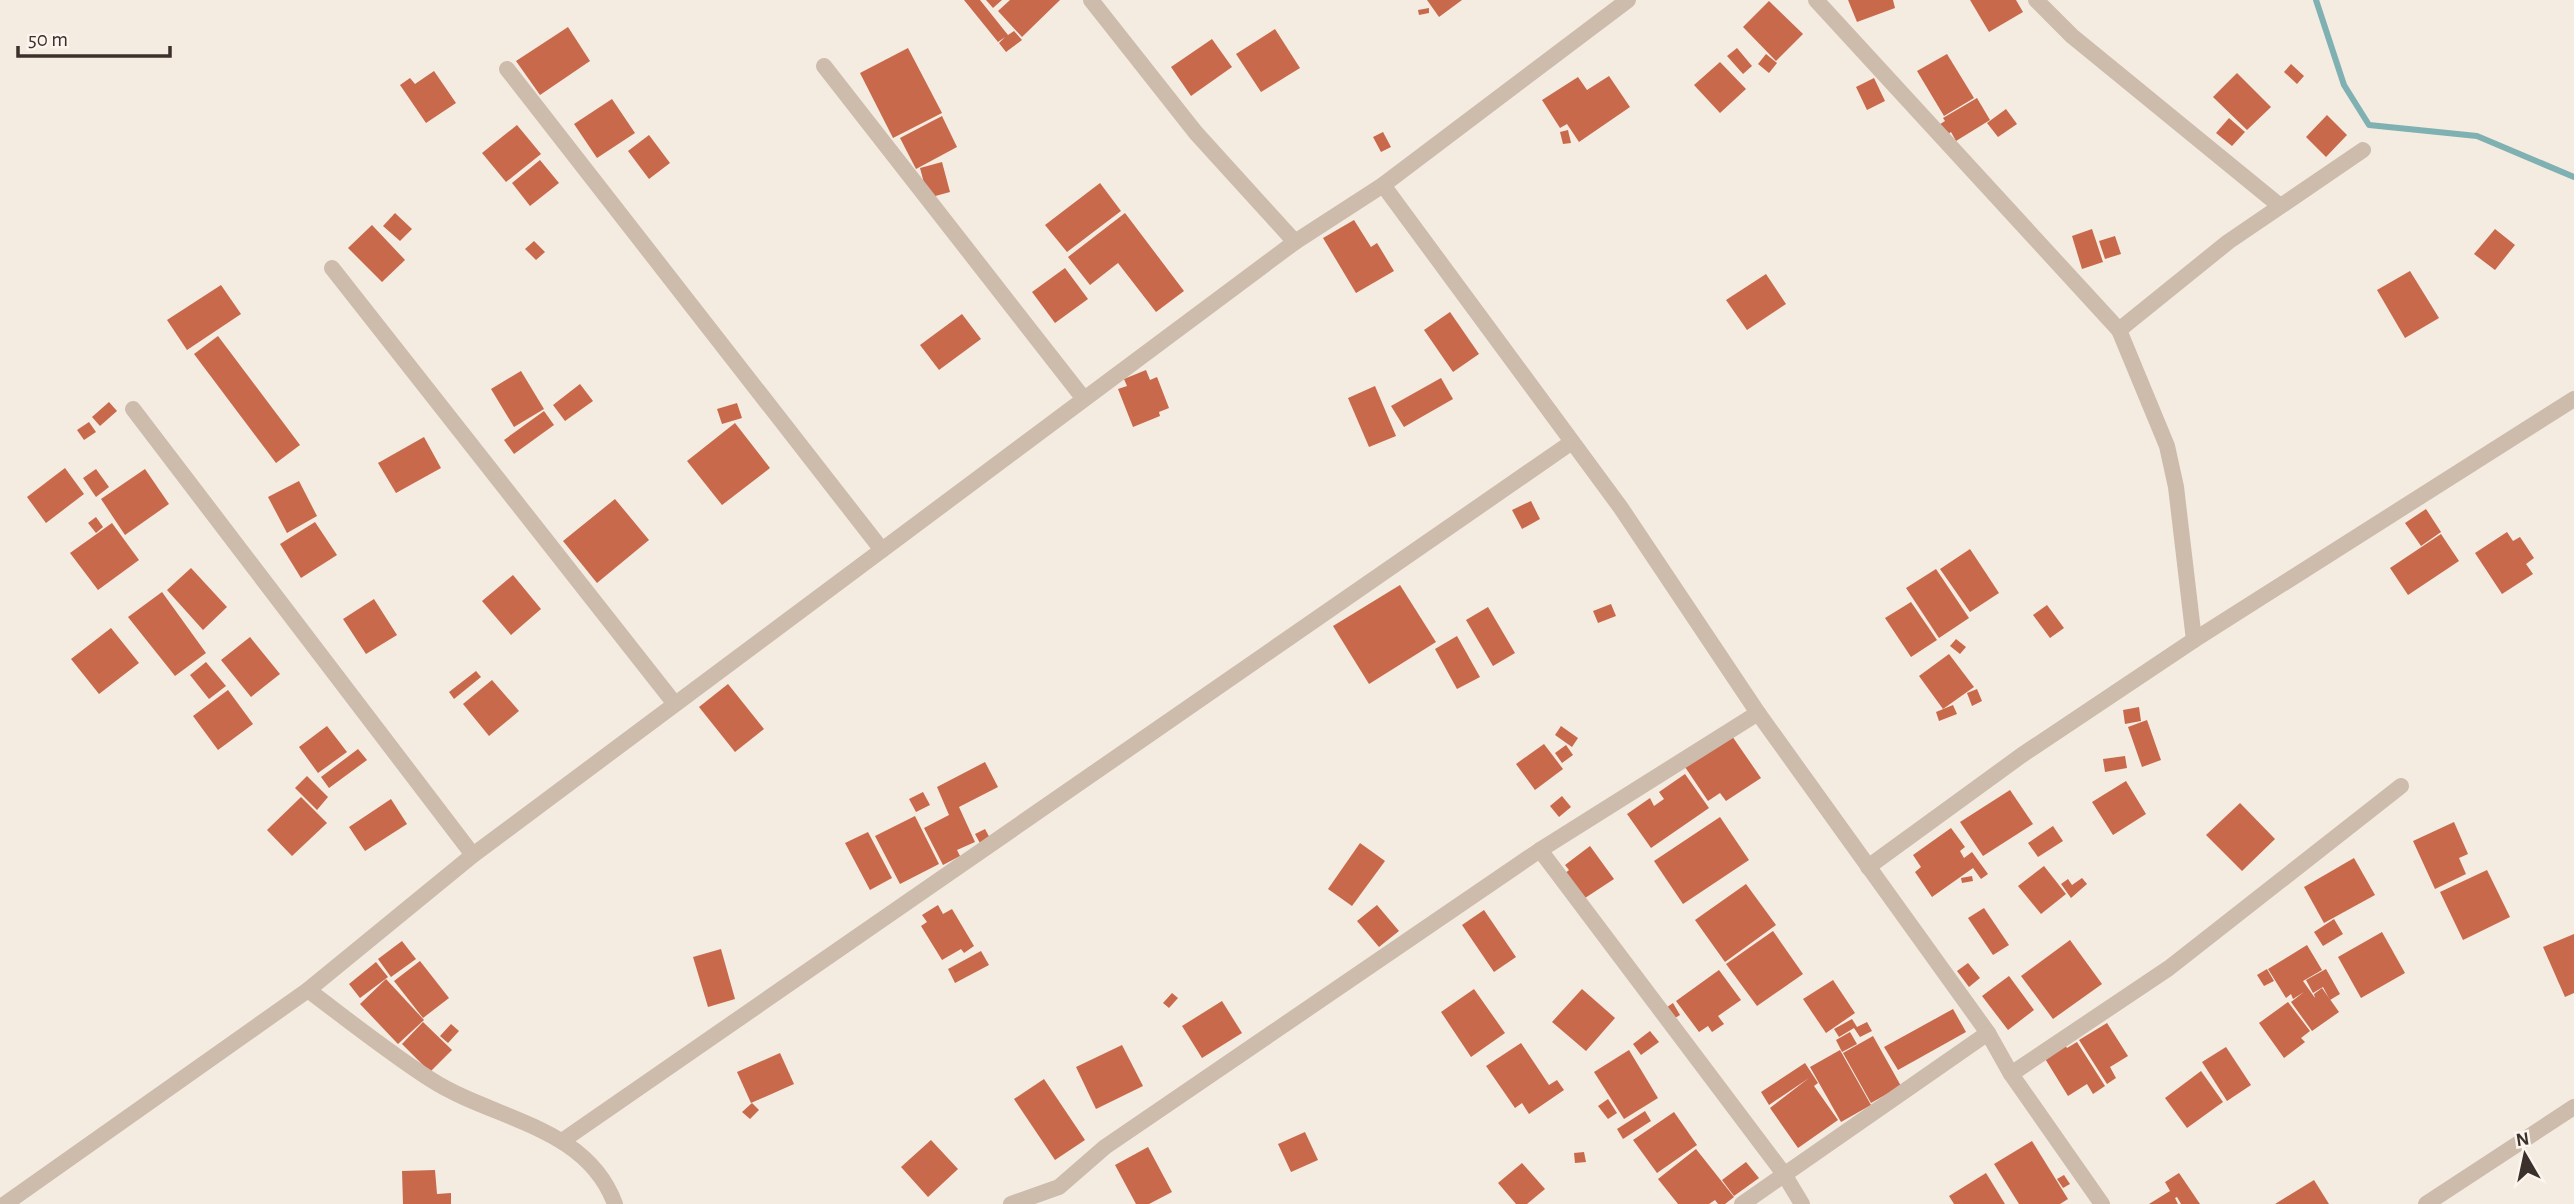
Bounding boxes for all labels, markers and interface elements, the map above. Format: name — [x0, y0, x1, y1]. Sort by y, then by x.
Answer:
scale bar — [18, 14, 170, 58]
text: 50 m — [28, 29, 68, 50]
north arrow — [2490, 1120, 2560, 1190]
text: N — [2515, 1129, 2531, 1150]

